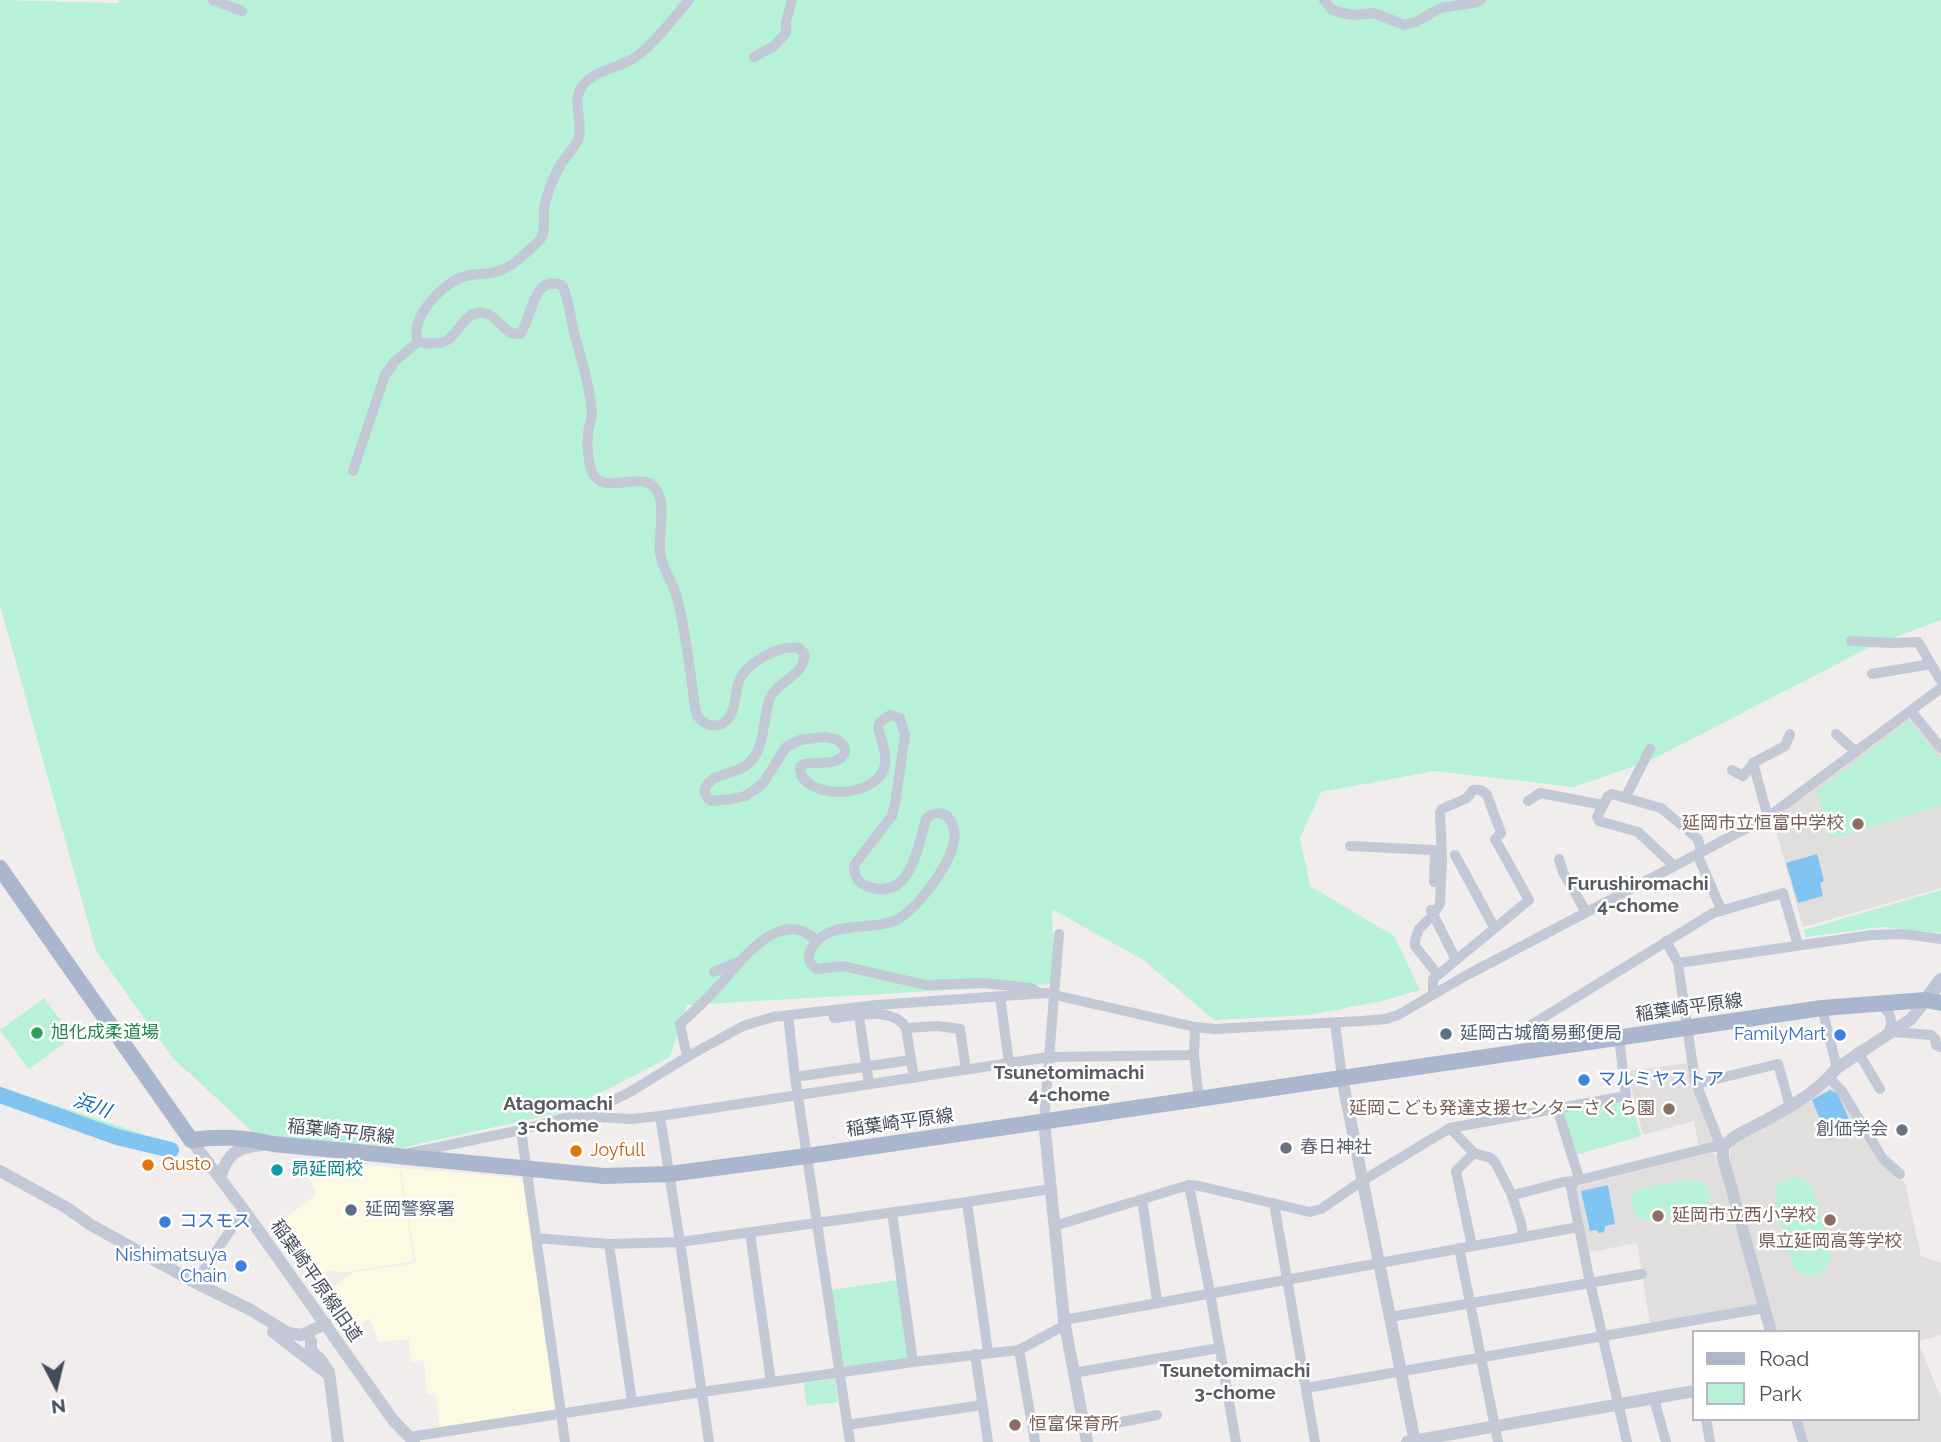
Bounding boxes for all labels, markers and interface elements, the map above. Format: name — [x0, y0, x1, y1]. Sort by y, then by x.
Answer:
place label: 延岡市立恒富中学校 — [1682, 813, 1844, 835]
marker: 延岡市立恒富中学校 — [1850, 816, 1866, 832]
district label: Furushiromachi 4-chome — [1567, 873, 1709, 917]
street label: 稲葉崎平原線 — [1634, 990, 1744, 1026]
place label: 旭化成柔道場 — [51, 1022, 159, 1044]
place label: 延岡古城簡易郵便局 — [1460, 1023, 1622, 1045]
place label: FamilyMart — [1734, 1024, 1826, 1046]
marker: 旭化成柔道場 — [29, 1025, 45, 1041]
marker: 延岡古城簡易郵便局 — [1438, 1026, 1454, 1042]
marker: FamilyMart — [1832, 1027, 1848, 1043]
district label: Tsunetomimachi 4-chome — [994, 1062, 1144, 1106]
place label: マルミヤストア — [1598, 1069, 1724, 1091]
marker: マルミヤストア — [1576, 1072, 1592, 1088]
water label: 浜川 — [70, 1089, 114, 1123]
district label: Atagomachi 3-chome — [503, 1093, 613, 1137]
place label: 延岡こども発達支援センターさくら園 — [1349, 1098, 1655, 1120]
marker: 延岡こども発達支援センターさくら園 — [1661, 1101, 1677, 1117]
street label: 稲葉崎平原線 — [845, 1105, 955, 1141]
street label: 稲葉崎平原線 — [286, 1116, 396, 1148]
place label: 創価学会 — [1816, 1119, 1888, 1141]
marker: 創価学会 — [1894, 1122, 1910, 1138]
place label: 春日神社 — [1300, 1137, 1372, 1159]
place label: Joyfull — [590, 1140, 645, 1162]
marker: 春日神社 — [1278, 1140, 1294, 1156]
marker: Joyfull — [568, 1143, 584, 1159]
place label: Gusto — [162, 1154, 211, 1176]
marker: Gusto — [140, 1157, 156, 1173]
place label: 昴延岡校 — [291, 1159, 363, 1181]
marker: 昴延岡校 — [269, 1162, 285, 1178]
place label: 延岡警察署 — [365, 1199, 455, 1221]
marker: 延岡警察署 — [343, 1202, 359, 1218]
place label: 延岡市立西小学校 — [1672, 1205, 1816, 1227]
marker: 延岡市立西小学校 — [1650, 1208, 1666, 1224]
place label: コスモス — [179, 1211, 251, 1233]
marker: 県立延岡高等学校 — [1822, 1212, 1838, 1228]
marker: コスモス — [157, 1214, 173, 1230]
street label: 稲葉崎平原線旧道 — [266, 1216, 366, 1346]
place label: 県立延岡高等学校 — [1758, 1231, 1902, 1253]
place label: Nishimatsuya Chain — [115, 1245, 227, 1288]
marker: Nishimatsuya Chain — [233, 1258, 249, 1274]
legend — [1692, 1330, 1920, 1421]
text: Road — [1759, 1346, 1809, 1371]
north arrow — [21, 1351, 91, 1421]
district label: Tsunetomimachi 3-chome — [1160, 1360, 1310, 1404]
text: Park — [1759, 1381, 1802, 1406]
text: N — [50, 1395, 67, 1419]
place label: 恒富保育所 — [1029, 1414, 1119, 1436]
marker: 恒富保育所 — [1007, 1417, 1023, 1433]

